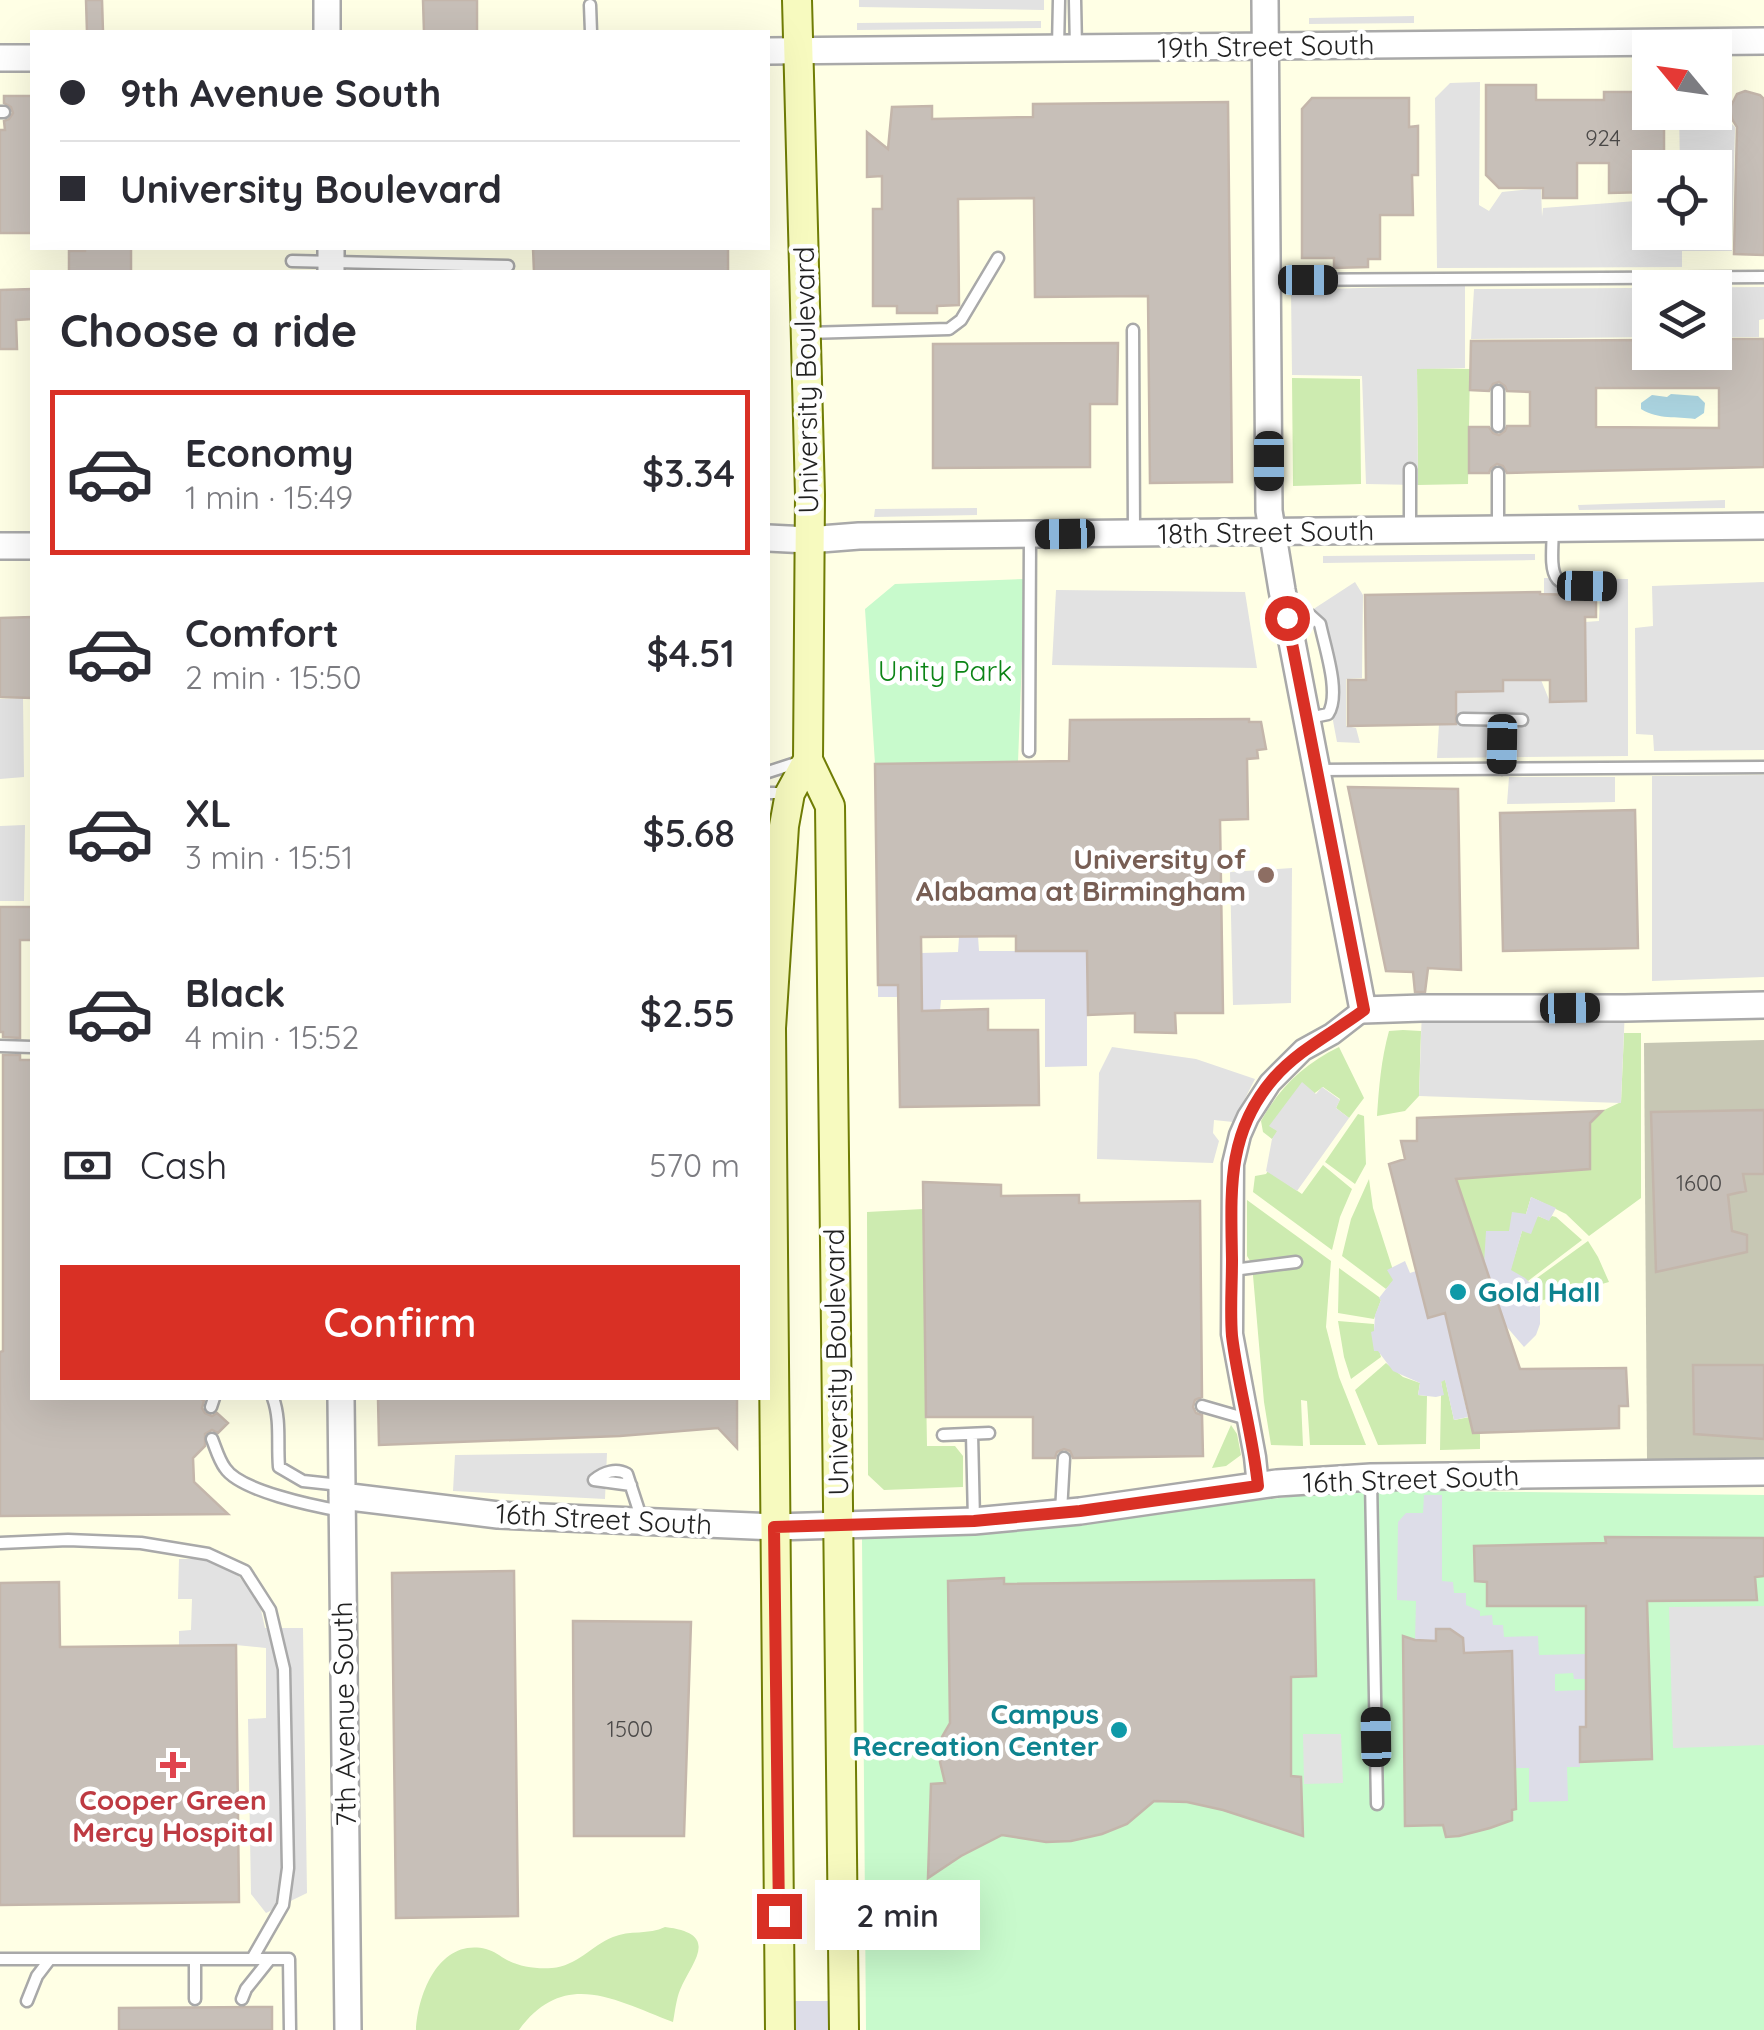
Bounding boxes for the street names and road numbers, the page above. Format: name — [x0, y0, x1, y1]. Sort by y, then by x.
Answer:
street label: 19th Street South — [1157, 26, 1375, 65]
street label: University Boulevard — [786, 246, 825, 514]
street label: 18th Street South — [1157, 512, 1375, 551]
street label: University Boulevard — [816, 1228, 855, 1496]
street label: 16th Street South — [1302, 1457, 1520, 1500]
street label: 16th Street South — [495, 1495, 713, 1542]
street label: 7th Avenue South — [324, 1601, 363, 1827]

